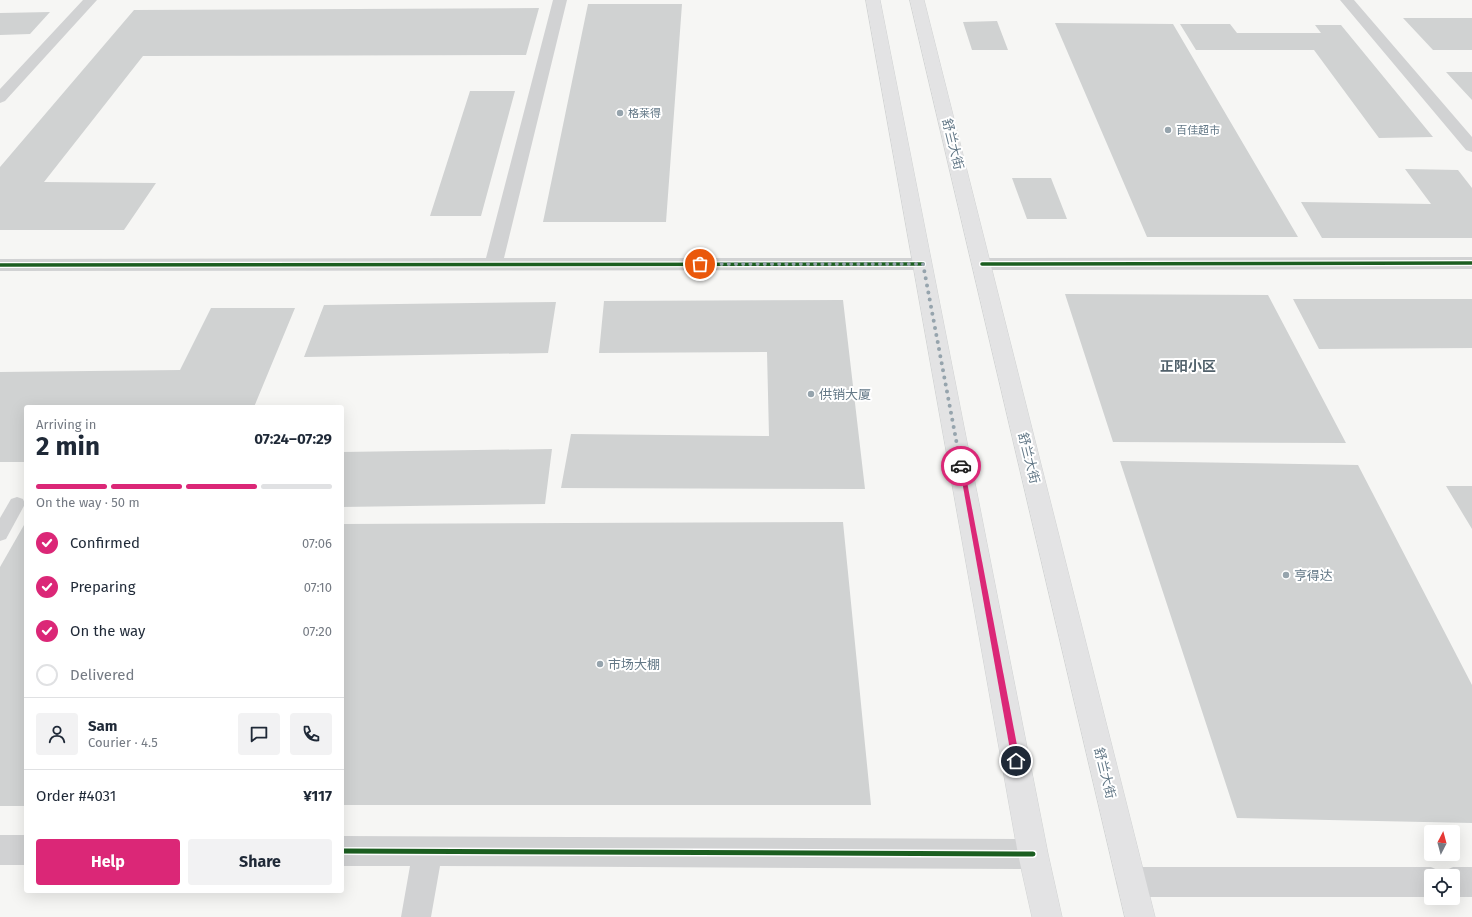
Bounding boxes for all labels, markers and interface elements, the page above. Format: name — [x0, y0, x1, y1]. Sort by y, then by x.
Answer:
place label: 格莱得 — [628, 107, 661, 120]
marker: 格莱得 — [615, 108, 625, 118]
street label: 舒兰大街 — [939, 117, 967, 171]
place label: 百佳超市 — [1176, 124, 1220, 137]
marker: 百佳超市 — [1163, 125, 1173, 135]
pin — [683, 247, 717, 281]
icon: bag — [689, 253, 711, 275]
district label: 正阳小区 — [1160, 358, 1216, 375]
place label: 供销大厦 — [819, 387, 871, 402]
marker: 供销大厦 — [806, 389, 816, 399]
text: Arriving in — [36, 417, 96, 432]
text: 07:24–07:29 — [254, 430, 332, 448]
text: 2 min — [36, 431, 100, 462]
street label: 舒兰大街 — [1015, 431, 1043, 485]
courier — [941, 446, 981, 486]
icon: car — [950, 455, 972, 477]
text: On the way · 50 m — [36, 495, 140, 510]
icon: check — [36, 532, 58, 554]
text: Confirmed — [70, 534, 140, 552]
text: 07:06 — [302, 536, 332, 551]
place label: 亨得达 — [1294, 568, 1333, 583]
marker: 亨得达 — [1281, 570, 1291, 580]
icon: check — [36, 576, 58, 598]
text: Preparing — [70, 578, 135, 596]
text: 07:10 — [304, 580, 332, 595]
icon: check — [36, 620, 58, 642]
text: On the way — [70, 622, 145, 640]
text: 07:20 — [302, 624, 332, 639]
place label: 市场大棚 — [608, 657, 660, 672]
marker: 市场大棚 — [595, 659, 605, 669]
text: Delivered — [70, 666, 134, 684]
button: person — [36, 713, 78, 755]
button: chat — [238, 713, 280, 755]
button: phone — [290, 713, 332, 755]
text: Sam — [88, 717, 117, 735]
text: Courier · 4.5 — [88, 735, 158, 750]
pin — [999, 744, 1033, 778]
street label: 舒兰大街 — [1091, 746, 1119, 800]
icon: home — [1005, 750, 1027, 772]
text: Order #4031 — [36, 787, 116, 805]
text: ¥117 — [303, 787, 332, 805]
north arrow — [1424, 825, 1460, 861]
map controls — [1424, 825, 1460, 905]
button: Help — [36, 839, 180, 885]
button: Share — [188, 839, 332, 885]
button: locate — [1424, 869, 1460, 905]

